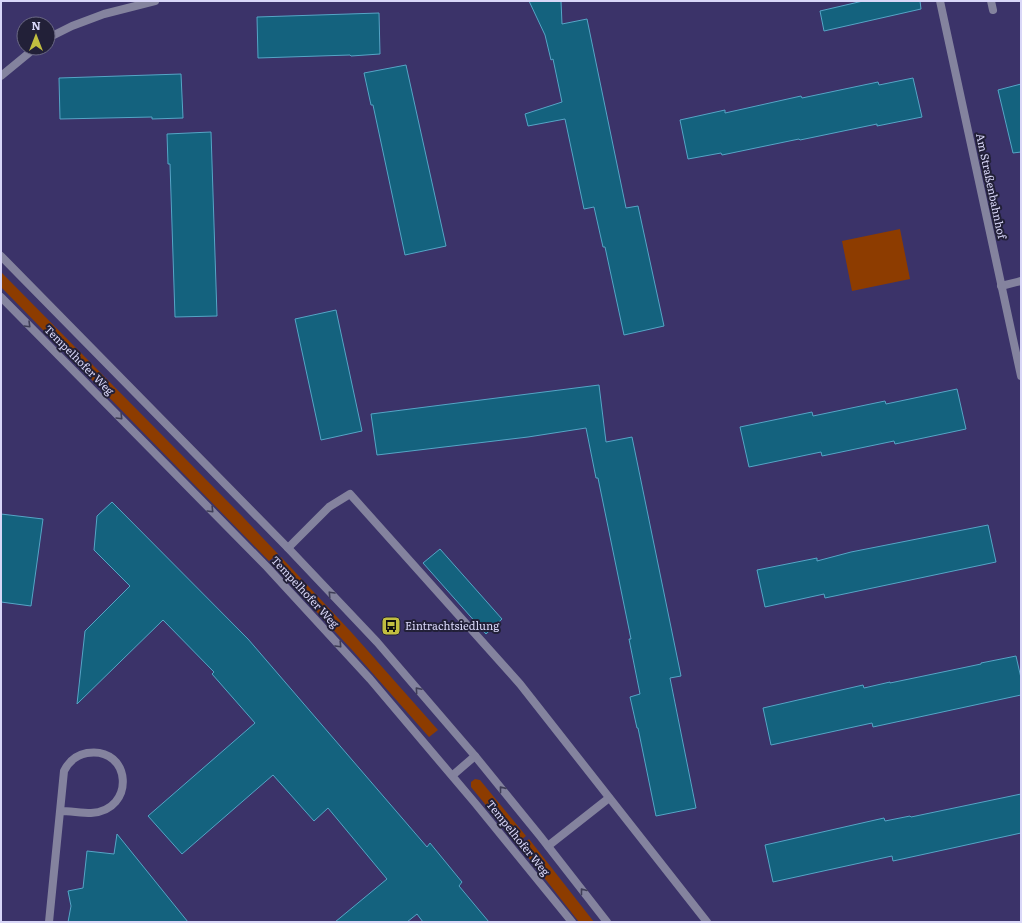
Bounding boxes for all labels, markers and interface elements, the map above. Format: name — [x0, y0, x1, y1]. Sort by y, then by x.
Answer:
north arrow — [16, 16, 56, 56]
text: N — [31, 17, 41, 33]
street label: Am Straßenbahnhof — [973, 132, 1011, 241]
one-way arrow — [24, 320, 31, 328]
street label: Tempelhofer Weg — [41, 321, 119, 399]
one-way arrow — [115, 412, 123, 420]
one-way arrow — [206, 505, 214, 513]
street label: Tempelhofer Weg — [268, 552, 344, 631]
one-way arrow — [328, 591, 336, 599]
bus stop icon: Eintrachtsiedlung — [380, 615, 402, 637]
place label: Eintrachtsiedlung — [405, 617, 500, 633]
one-way arrow — [334, 640, 342, 648]
one-way arrow — [416, 687, 423, 695]
one-way arrow — [499, 787, 506, 794]
street label: Tempelhofer Weg — [483, 796, 555, 879]
one-way arrow — [580, 889, 587, 896]

